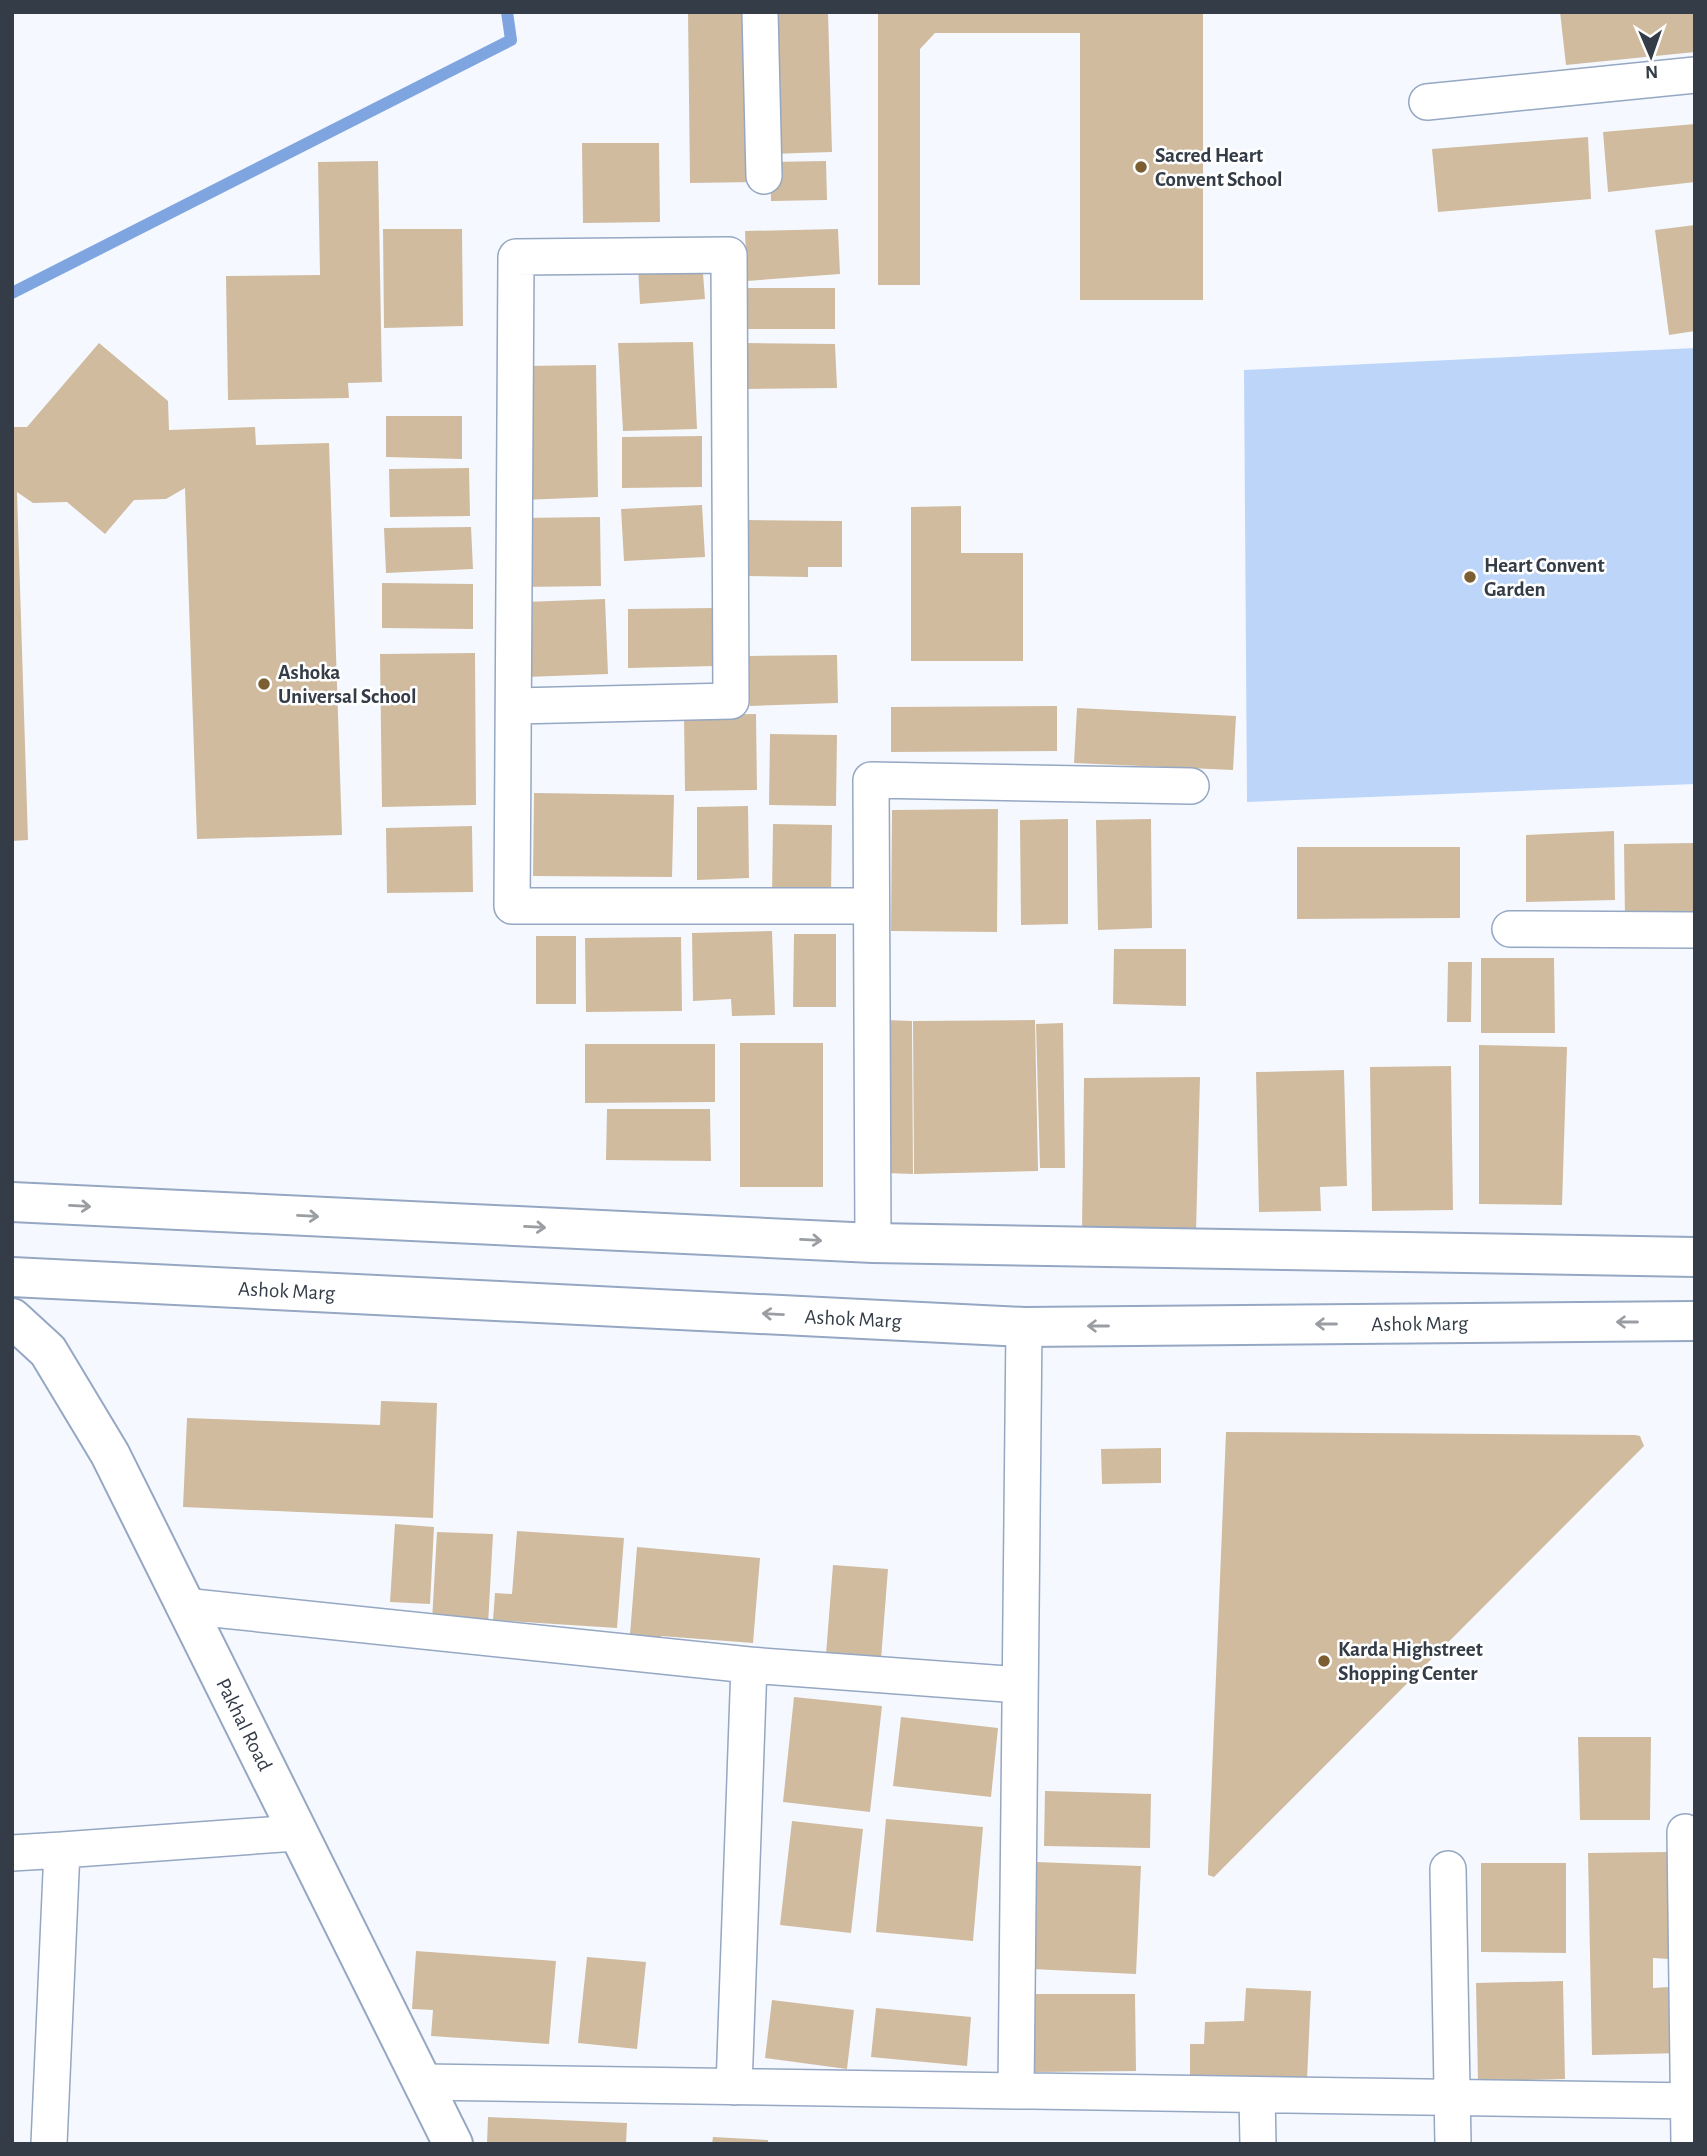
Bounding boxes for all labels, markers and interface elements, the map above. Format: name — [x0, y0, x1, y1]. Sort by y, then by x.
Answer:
north arrow — [1616, 21, 1686, 91]
text: N — [1645, 62, 1658, 81]
place label: Sacred Heart Convent School — [1155, 145, 1283, 190]
marker: Sacred Heart Convent School — [1133, 159, 1149, 175]
place label: Heart Convent Garden — [1484, 555, 1605, 600]
marker: Heart Convent Garden — [1462, 569, 1478, 585]
place label: Ashoka Universal School — [278, 662, 416, 707]
marker: Ashoka Universal School — [256, 676, 272, 692]
one-way arrow — [69, 1199, 92, 1212]
one-way arrow — [296, 1210, 319, 1223]
one-way arrow — [523, 1221, 546, 1234]
one-way arrow — [799, 1234, 822, 1247]
street label: Ashok Marg — [238, 1278, 336, 1303]
street label: Ashok Marg — [804, 1306, 903, 1331]
one-way arrow — [762, 1308, 785, 1321]
street label: Ashok Marg — [1371, 1313, 1469, 1334]
one-way arrow — [1615, 1315, 1638, 1329]
one-way arrow — [1314, 1317, 1337, 1331]
one-way arrow — [1087, 1319, 1110, 1333]
place label: Karda Highstreet Shopping Center — [1338, 1639, 1483, 1684]
marker: Karda Highstreet Shopping Center — [1316, 1653, 1332, 1669]
street label: Pakhal Road — [213, 1675, 276, 1774]

